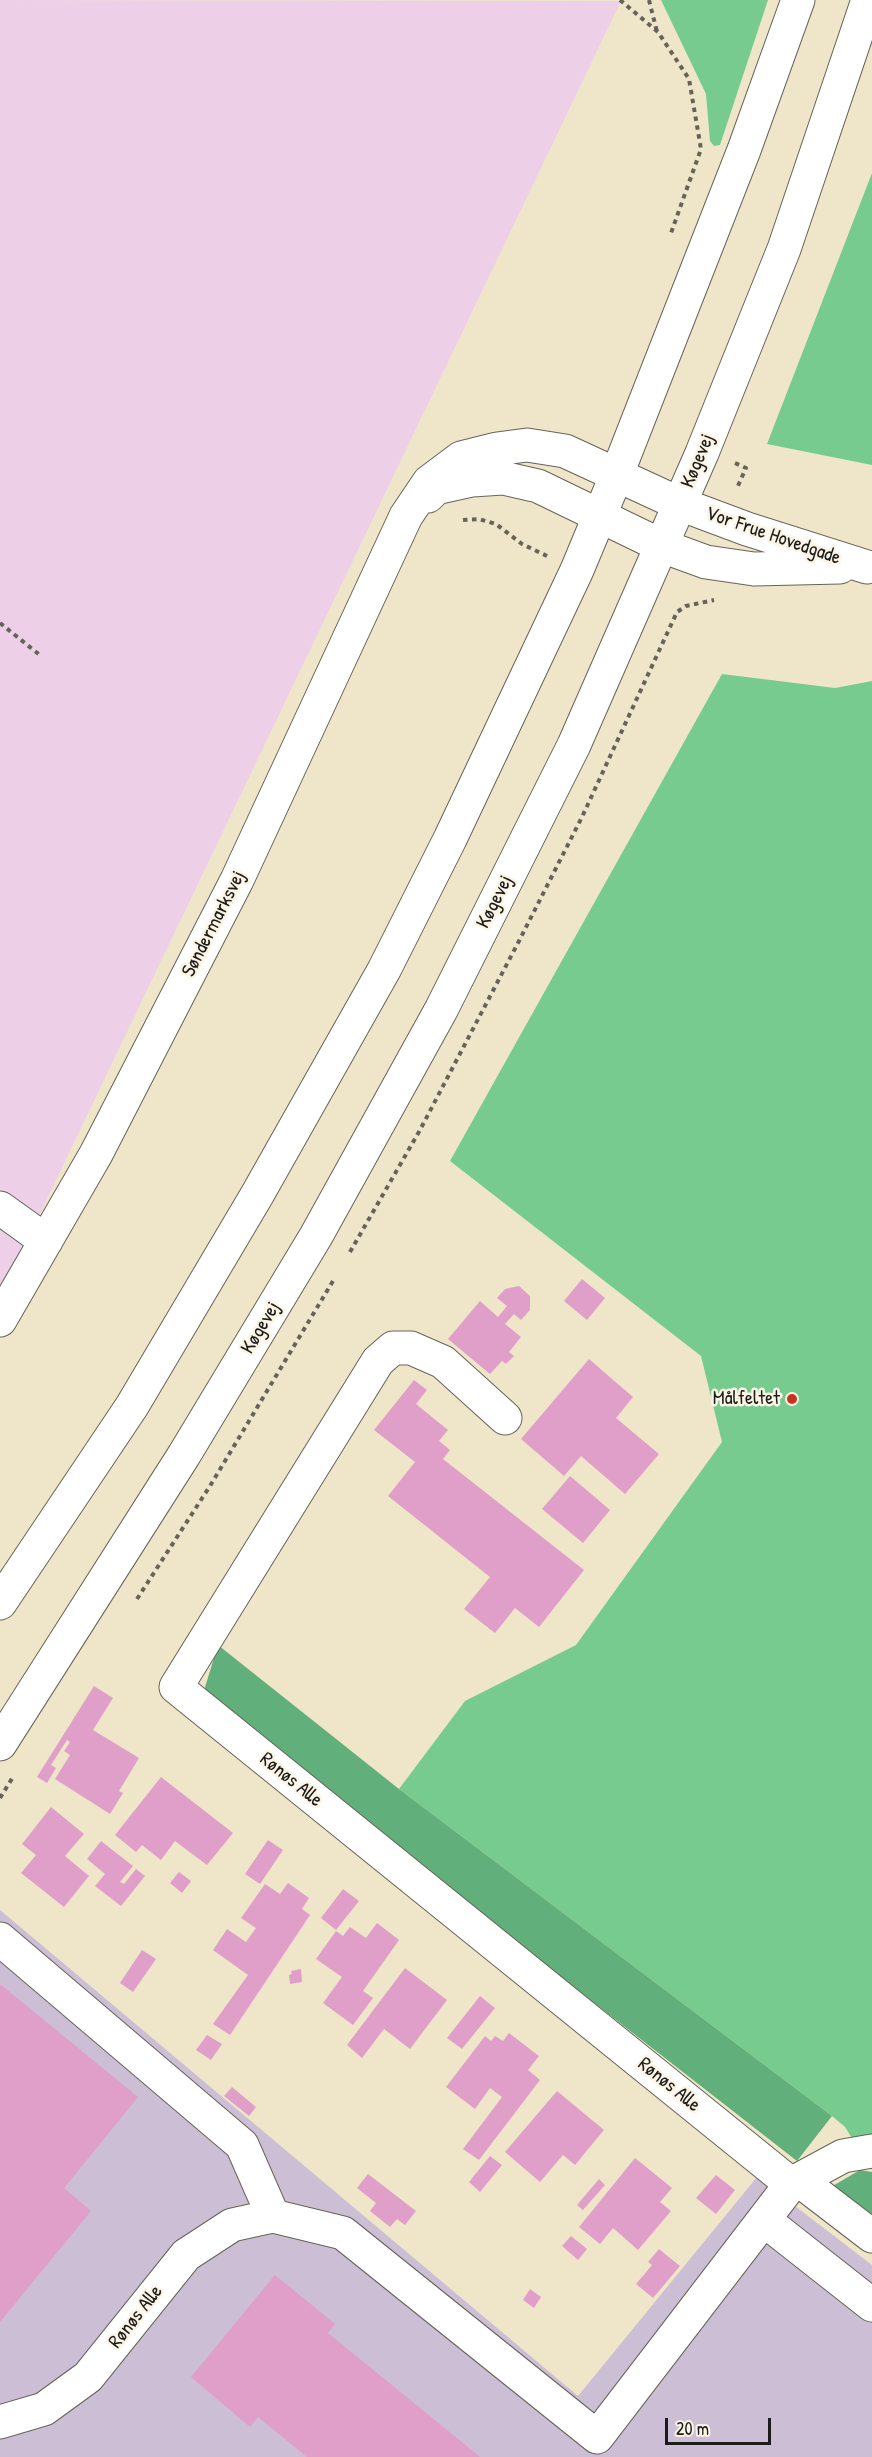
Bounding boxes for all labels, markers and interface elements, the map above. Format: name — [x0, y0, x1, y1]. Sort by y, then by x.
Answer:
street label: Køgevej — [676, 430, 720, 492]
street label: Vor Frue Hovedgade — [702, 502, 844, 570]
street label: Søndermarksvej — [177, 867, 251, 981]
street label: Køgevej — [472, 871, 518, 933]
street label: Køgevej — [236, 1298, 286, 1358]
place label: Målfeltet — [713, 1387, 780, 1411]
marker: Målfeltet — [785, 1392, 799, 1406]
street label: Rønøs Alle — [255, 1748, 327, 1812]
street label: Rønøs Alle — [633, 2053, 705, 2117]
street label: Rønøs Alle — [104, 2281, 168, 2353]
scale bar — [668, 2406, 774, 2444]
text: 20 m — [676, 2416, 709, 2441]

